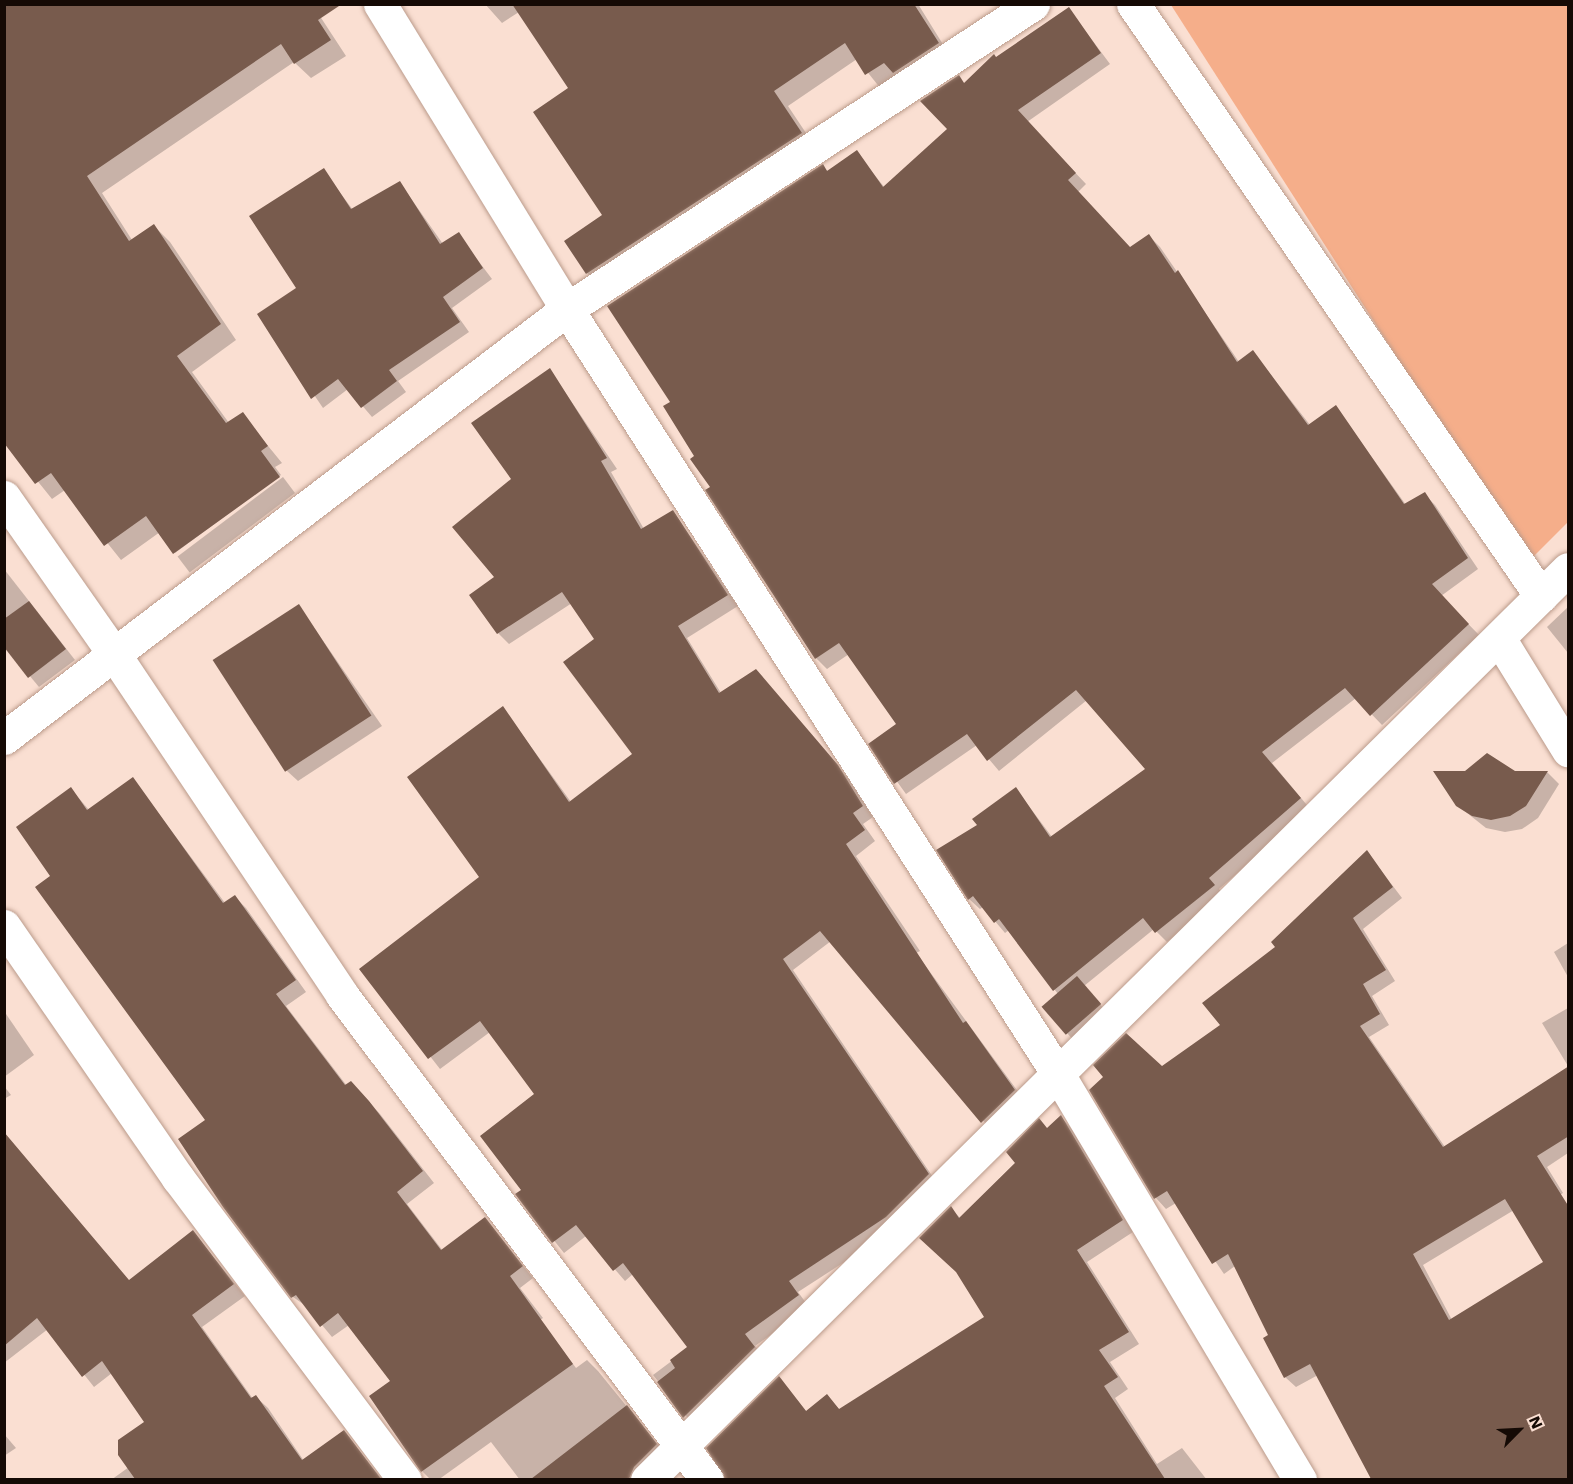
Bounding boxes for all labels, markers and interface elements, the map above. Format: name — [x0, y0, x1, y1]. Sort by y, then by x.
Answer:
north arrow — [1489, 1400, 1549, 1460]
text: N — [1525, 1413, 1547, 1432]

